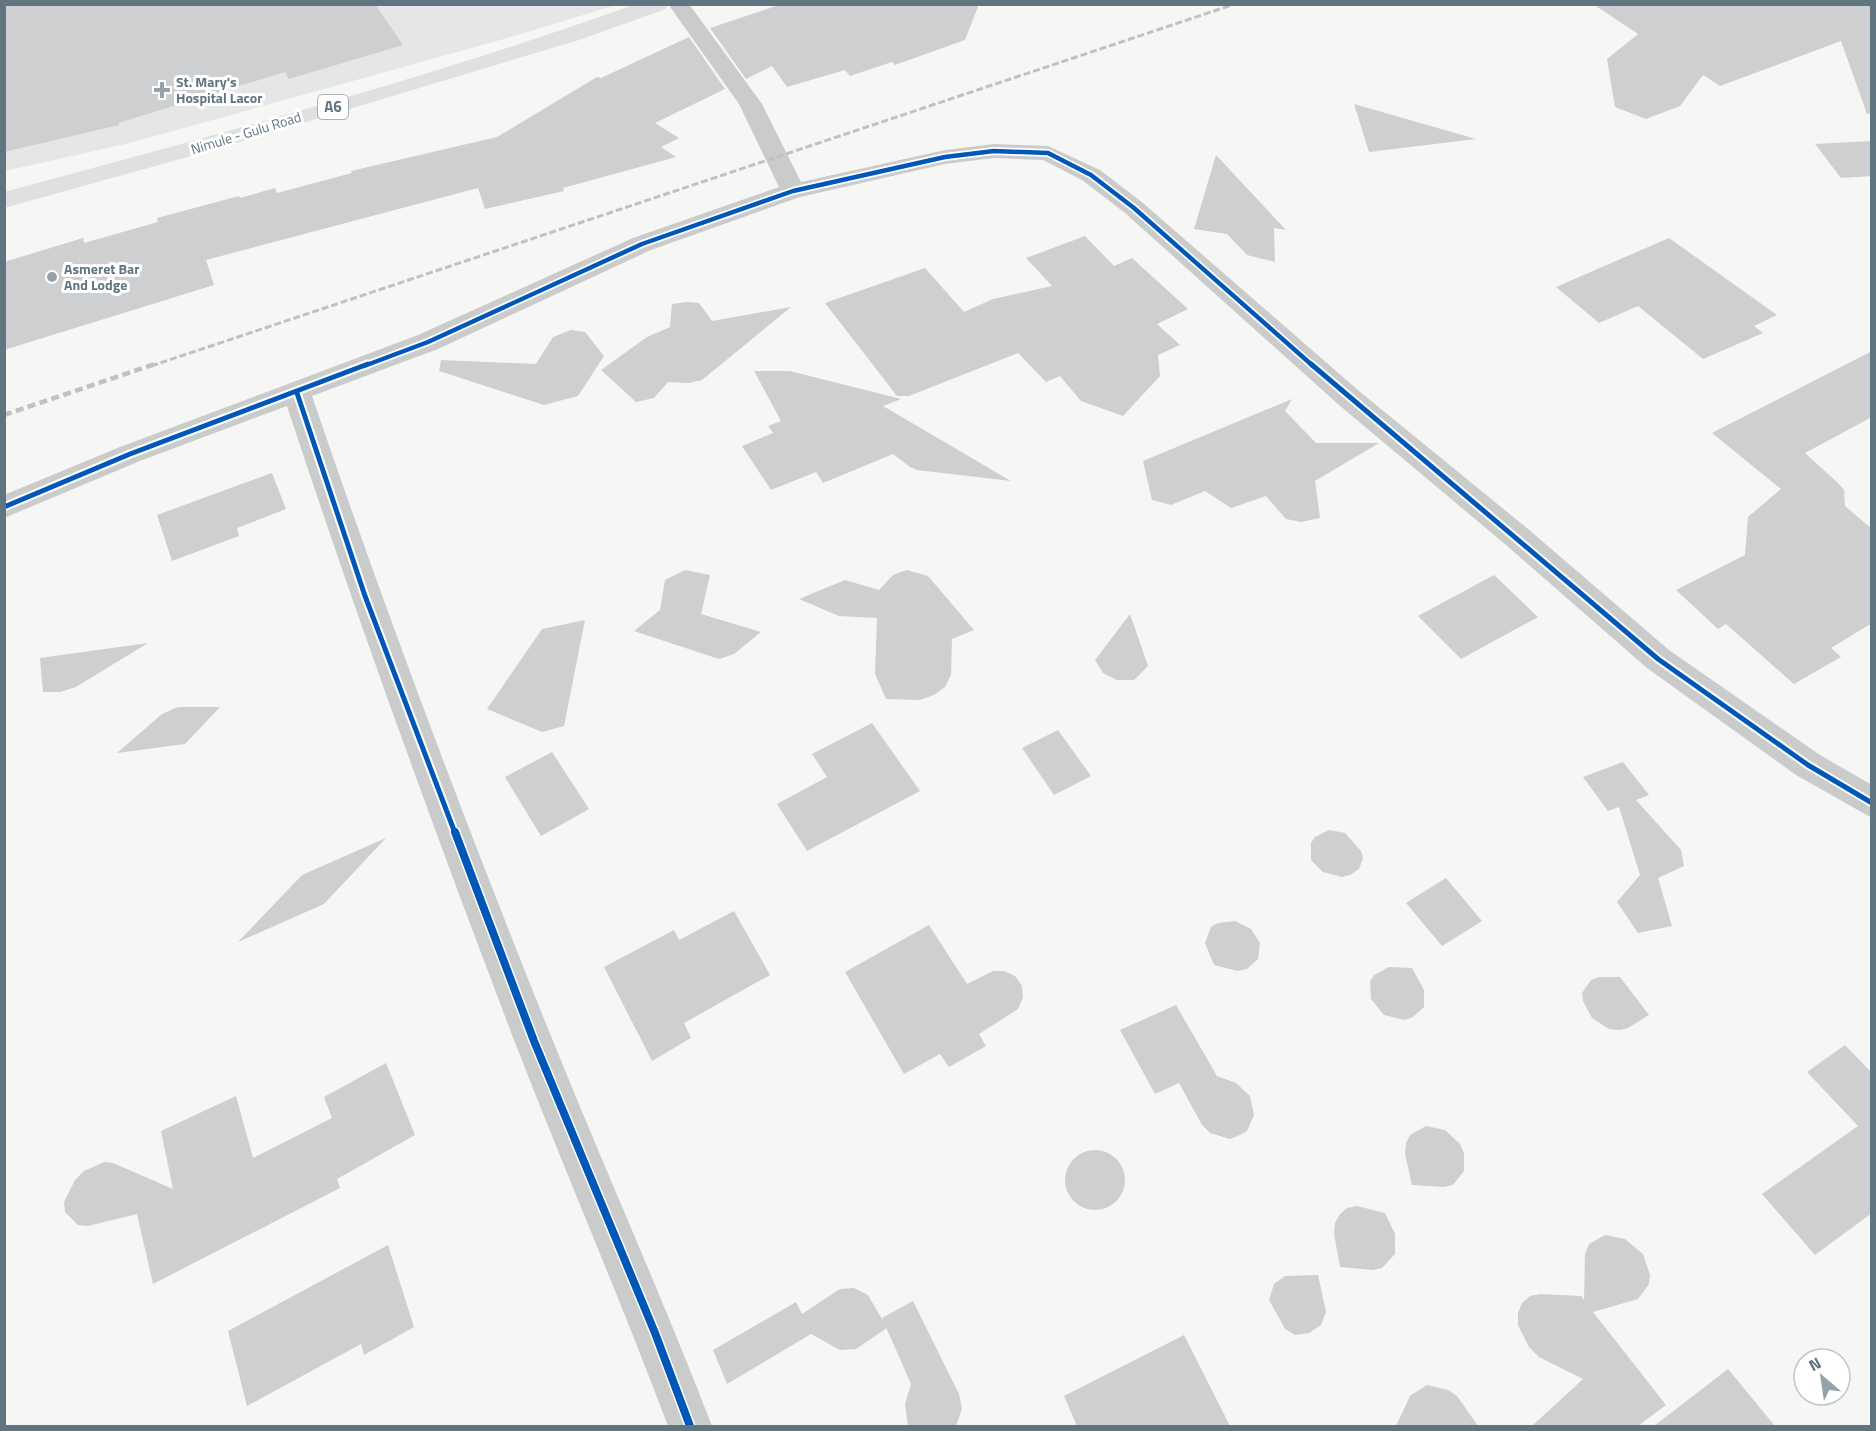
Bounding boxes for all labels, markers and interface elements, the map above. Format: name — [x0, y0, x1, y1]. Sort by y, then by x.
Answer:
place label: St. Mary's Hospital Lacor — [176, 71, 262, 108]
marker: St. Mary's Hospital Lacor — [153, 81, 171, 99]
road number: A6 — [318, 95, 348, 119]
street label: Nimule - Gulu Road — [188, 106, 304, 159]
place label: Asmeret Bar And Lodge — [64, 258, 139, 295]
marker: Asmeret Bar And Lodge — [45, 270, 59, 284]
north arrow — [1792, 1347, 1852, 1407]
text: N — [1804, 1351, 1825, 1377]

